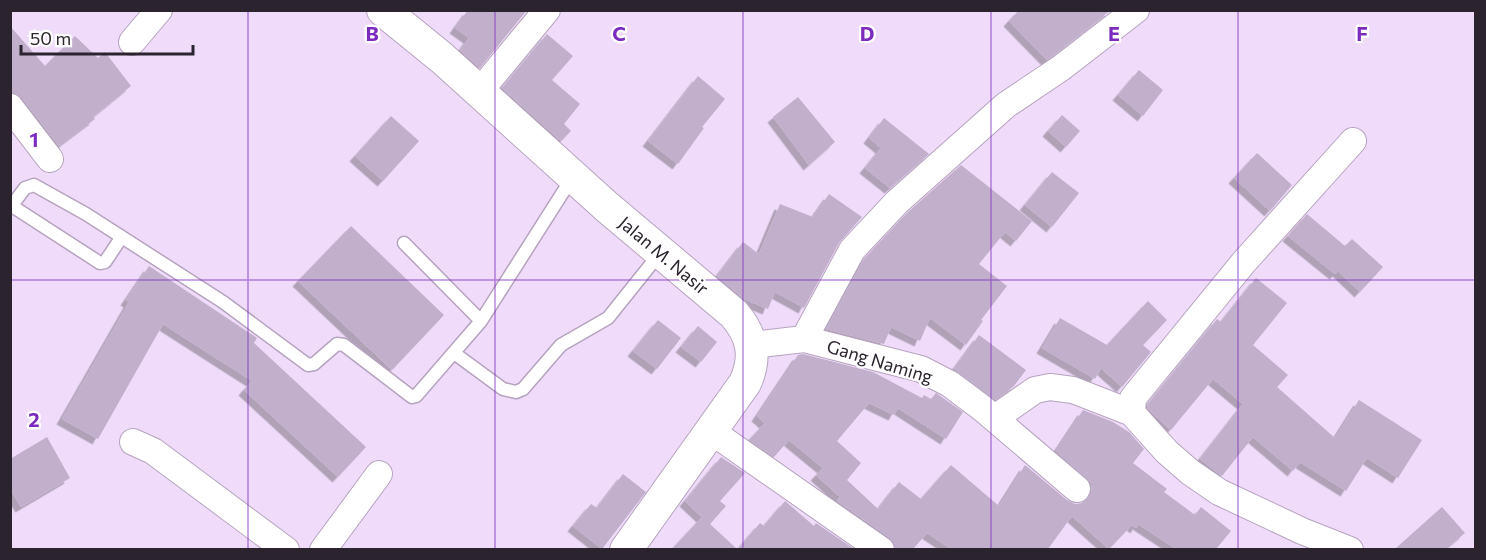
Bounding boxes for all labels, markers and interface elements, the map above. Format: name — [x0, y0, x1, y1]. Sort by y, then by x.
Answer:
scale bar — [21, 18, 194, 56]
text: B — [365, 21, 379, 45]
text: C — [612, 21, 626, 45]
text: D — [860, 21, 874, 45]
text: E — [1108, 21, 1120, 45]
text: F — [1356, 21, 1368, 45]
text: 50 m — [30, 27, 71, 49]
text: 1 — [29, 127, 39, 151]
street label: Jalan M. Nasir — [615, 211, 713, 299]
street label: Gang Naming — [824, 334, 936, 388]
text: 2 — [28, 407, 40, 431]

